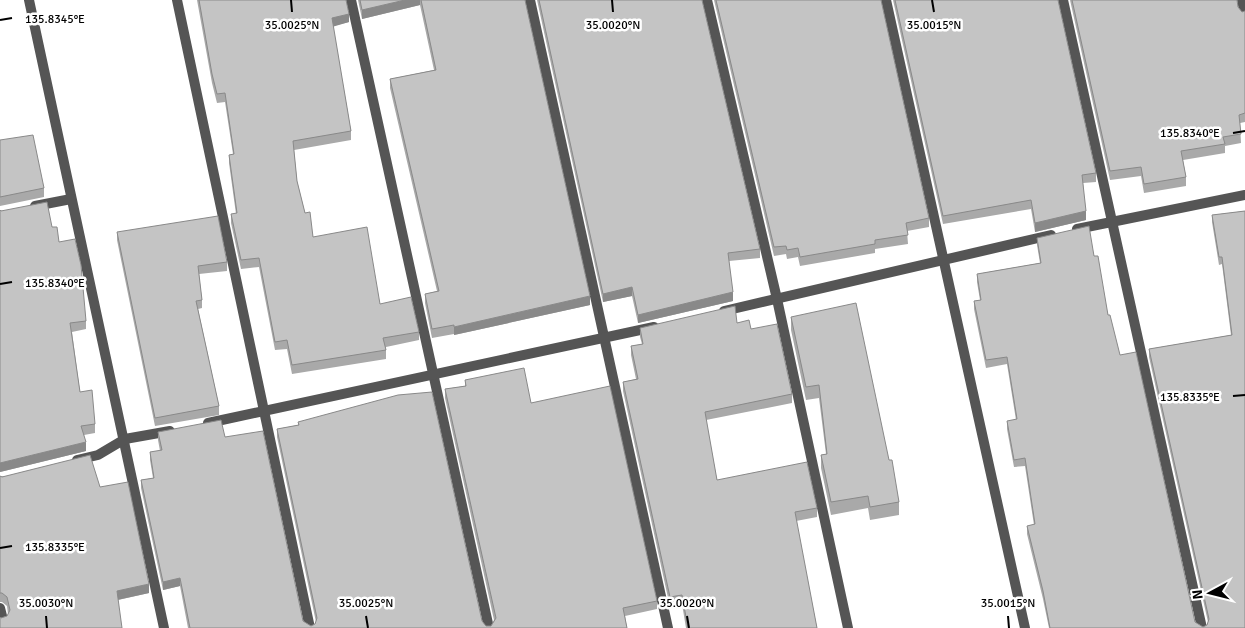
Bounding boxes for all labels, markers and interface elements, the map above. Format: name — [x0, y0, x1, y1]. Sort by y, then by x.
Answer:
text: 135.8345°E — [25, 12, 85, 27]
text: 35.0025°N — [265, 18, 319, 33]
text: 35.0020°N — [586, 18, 640, 33]
text: 35.0015°N — [907, 18, 961, 33]
text: 135.8340°E — [1160, 126, 1220, 141]
text: 135.8340°E — [25, 276, 85, 291]
text: 135.8335°E — [1160, 390, 1220, 405]
text: 135.8335°E — [25, 540, 85, 555]
north arrow — [1185, 568, 1235, 618]
text: N — [1189, 589, 1207, 600]
text: 35.0030°N — [19, 596, 73, 611]
text: 35.0025°N — [339, 596, 393, 611]
text: 35.0020°N — [660, 596, 714, 611]
text: 35.0015°N — [981, 596, 1035, 611]

